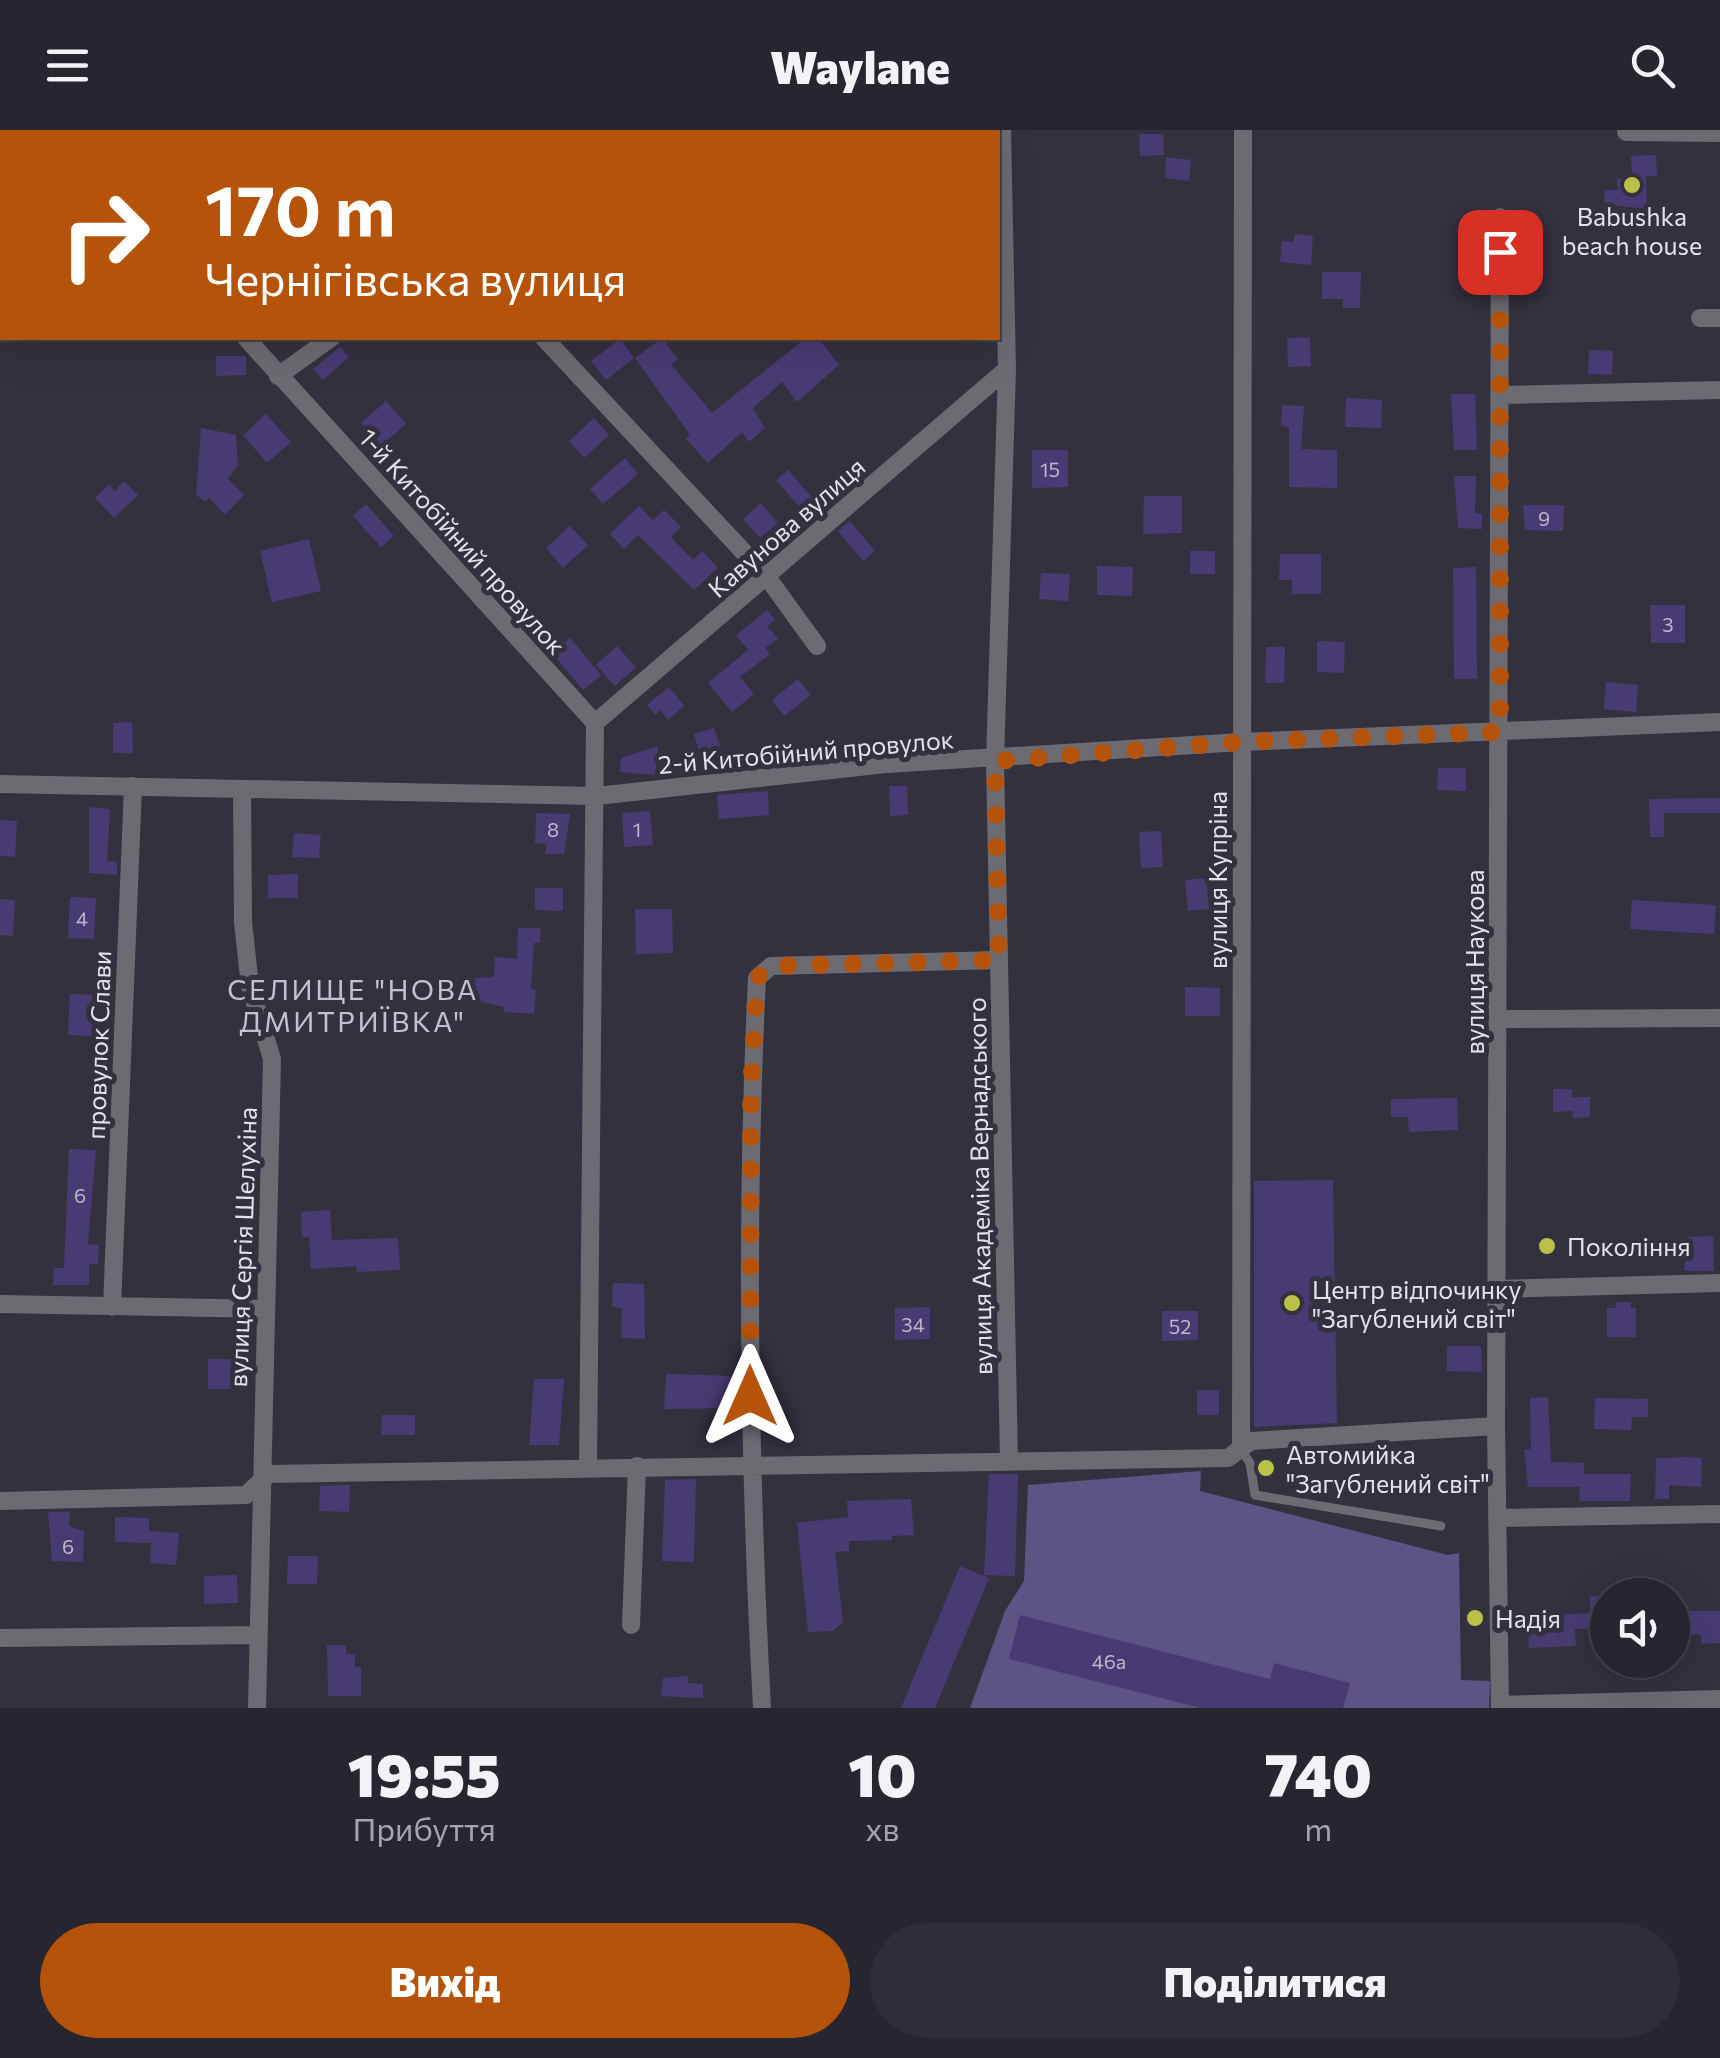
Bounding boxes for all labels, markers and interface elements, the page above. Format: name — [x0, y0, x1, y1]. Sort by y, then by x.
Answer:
icon: menu — [40, 38, 95, 93]
text: Waylane — [770, 38, 950, 93]
icon: search — [1625, 38, 1680, 93]
text: 170 m — [205, 165, 396, 250]
icon: right — [40, 170, 170, 300]
marker: Babushka beach house — [1621, 174, 1643, 196]
place label: Babushka beach house — [1562, 201, 1702, 260]
pin — [1458, 210, 1543, 295]
icon: arrive — [1473, 225, 1528, 280]
text: Чернігівська вулиця — [205, 250, 626, 305]
street label: 1-й Китобійний провулок — [354, 422, 572, 660]
street label: Кавунова вулиця — [702, 451, 870, 603]
house number: 15 — [1040, 457, 1060, 481]
house number: 9 — [1538, 506, 1550, 530]
house number: 3 — [1662, 612, 1674, 636]
street label: 2-й Китобійний провулок — [657, 723, 955, 779]
street label: вулиця Купріна — [1202, 791, 1232, 969]
house number: 8 — [547, 817, 559, 841]
house number: 1 — [633, 817, 641, 841]
street label: вулиця Наукова — [1459, 870, 1489, 1054]
house number: 4 — [76, 906, 88, 930]
street label: провулок Слави — [80, 950, 116, 1140]
district label: СЕЛИЩЕ "НОВА ДМИТРИЇВКА" — [227, 972, 479, 1038]
street label: вулиця Академіка Вернадського — [961, 997, 997, 1375]
street label: вулиця Сергія Шелухіна — [222, 1106, 262, 1388]
house number: 6 — [74, 1183, 86, 1207]
place label: Покоління — [1567, 1231, 1691, 1261]
marker: Покоління — [1536, 1235, 1558, 1257]
place label: Центр відпочинку "Загублений світ" — [1312, 1274, 1521, 1333]
marker: Центр відпочинку "Загублений світ" — [1281, 1292, 1303, 1314]
house number: 34 — [901, 1312, 925, 1336]
house number: 52 — [1169, 1314, 1191, 1338]
position arrow — [698, 1344, 802, 1448]
place label: Автомийка "Загублений світ" — [1286, 1439, 1490, 1498]
marker: Автомийка "Загублений світ" — [1255, 1457, 1277, 1479]
house number: 6 — [62, 1534, 74, 1558]
map controls — [1590, 1578, 1690, 1678]
button: sound — [1590, 1578, 1690, 1678]
place label: Надія — [1495, 1603, 1561, 1633]
marker: Надія — [1464, 1607, 1486, 1629]
house number: 46а — [1092, 1649, 1126, 1673]
text: 19:55 — [348, 1736, 501, 1809]
text: 10 — [848, 1736, 917, 1809]
text: 740 — [1264, 1736, 1372, 1809]
text: Прибуття — [353, 1808, 496, 1848]
text: хв — [865, 1808, 900, 1848]
text: m — [1304, 1808, 1332, 1848]
button: Вихід — [40, 1923, 850, 2038]
button: Поділитися — [870, 1923, 1680, 2038]

